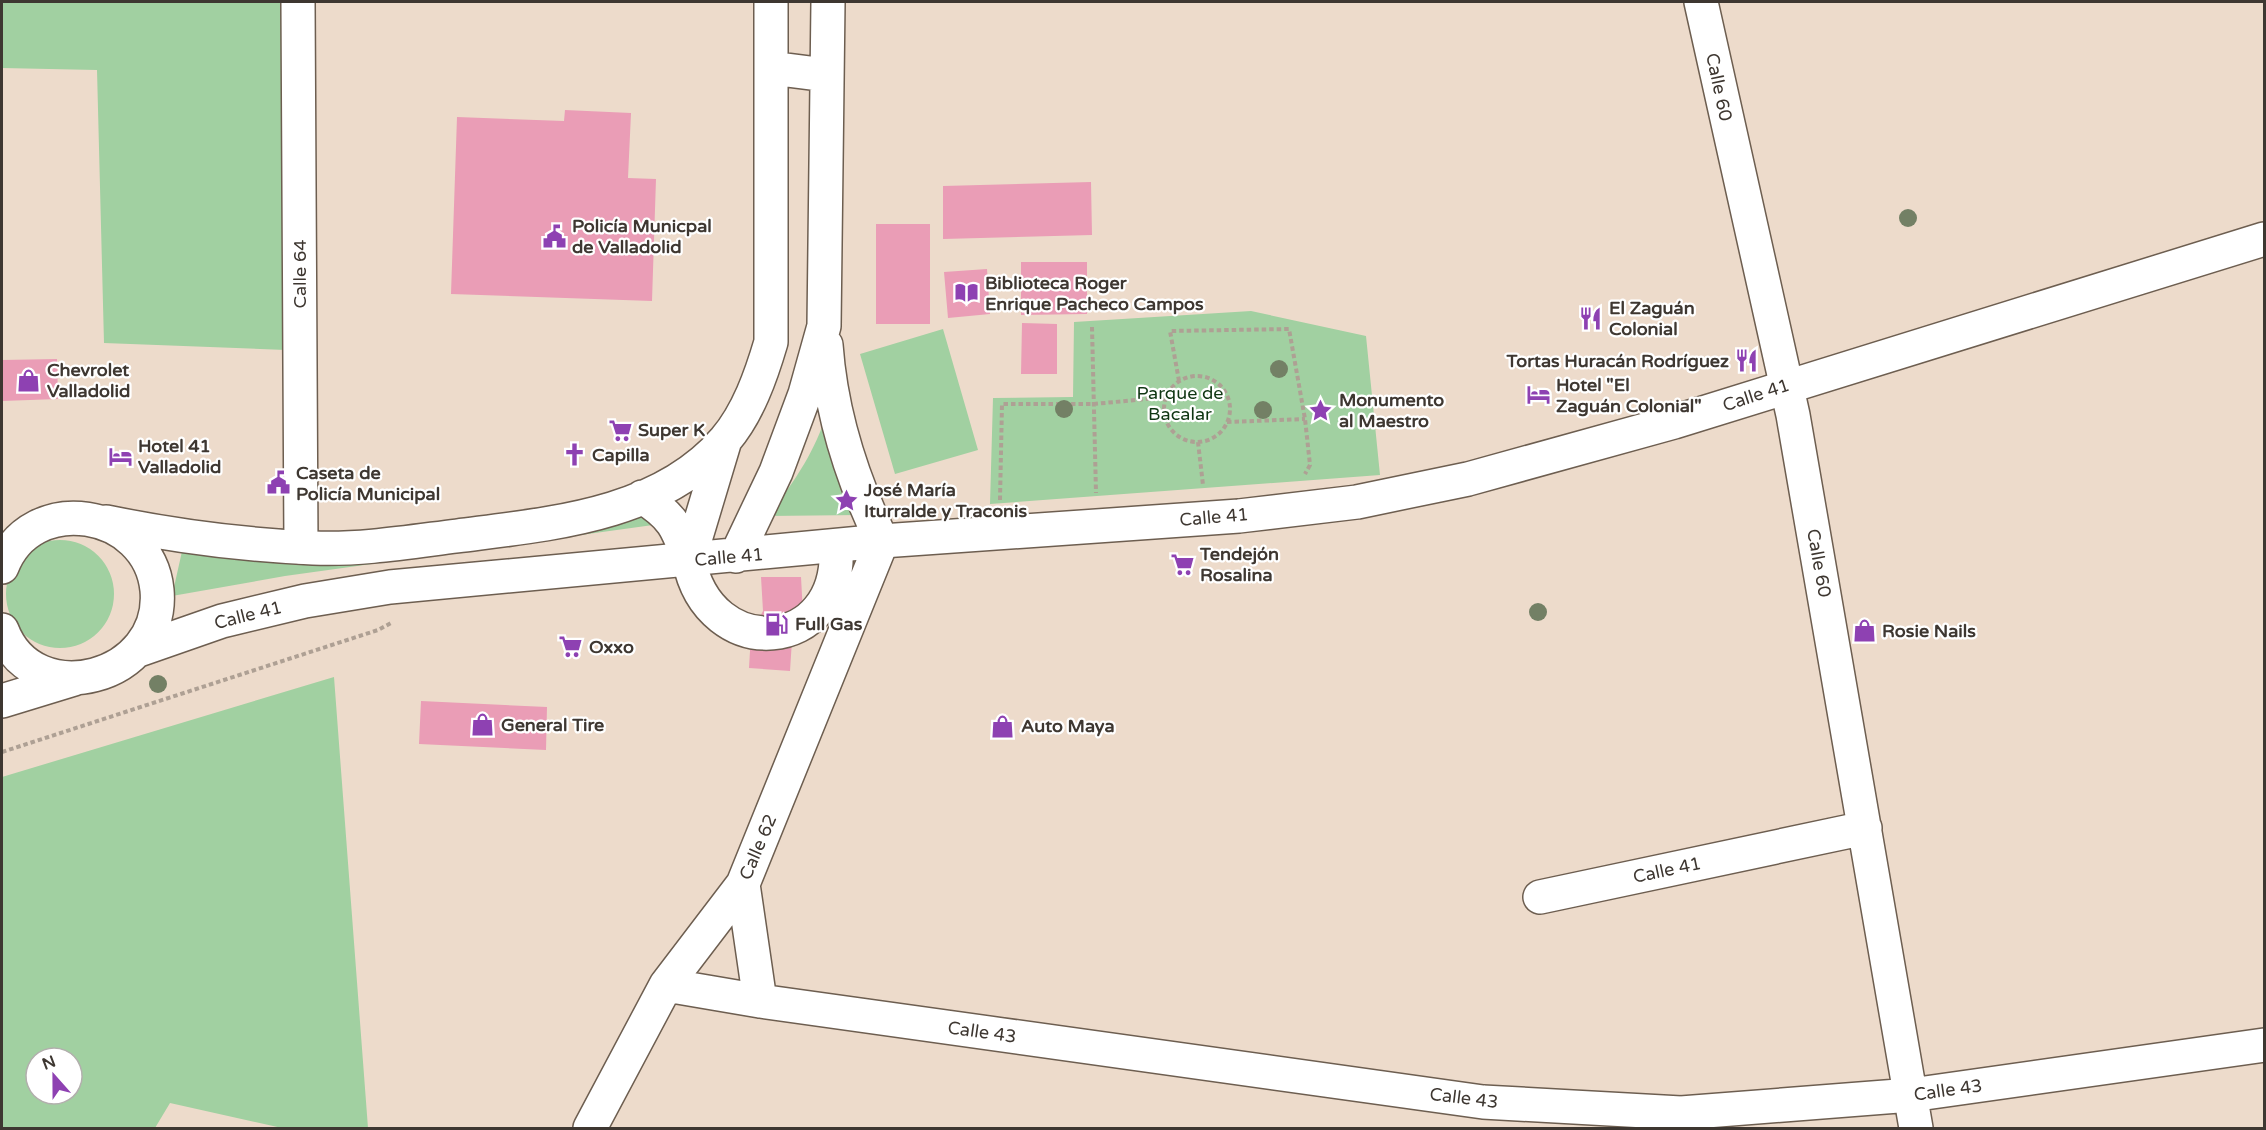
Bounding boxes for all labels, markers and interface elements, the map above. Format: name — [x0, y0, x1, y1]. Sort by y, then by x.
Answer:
street label: Calle 60 — [1701, 51, 1737, 123]
place label: Policía Municpal de Valladolid — [572, 215, 712, 258]
public building icon: Policía Municpal de Valladolid — [541, 223, 567, 249]
street label: Calle 64 — [289, 239, 311, 309]
place label: Biblioteca Roger Enrique Pacheco Campos — [985, 272, 1204, 315]
library icon: Biblioteca Roger Enrique Pacheco Campos — [954, 280, 980, 306]
place label: El Zaguán Colonial — [1609, 297, 1695, 340]
restaurant icon: El Zaguán Colonial — [1578, 305, 1604, 331]
restaurant icon: Tortas Huracán Rodríguez — [1734, 348, 1760, 374]
place label: Tortas Huracán Rodríguez — [1505, 350, 1729, 372]
place label: Chevrolet Valladolid — [47, 359, 130, 402]
shop icon: Chevrolet Valladolid — [16, 367, 42, 393]
place label: Hotel "El Zaguán Colonial" — [1556, 374, 1702, 417]
street label: Calle 41 — [1720, 374, 1792, 416]
park label: Parque de Bacalar — [1136, 382, 1224, 425]
hotel icon: Hotel "El Zaguán Colonial" — [1525, 382, 1551, 408]
place label: Monumento al Maestro — [1339, 389, 1444, 432]
place icon: Monumento al Maestro — [1308, 397, 1334, 423]
supermarket icon: Super K — [607, 417, 633, 443]
place label: Super K — [638, 419, 705, 441]
place label: Hotel 41 Valladolid — [138, 435, 221, 478]
church icon: Capilla — [561, 442, 587, 468]
hotel icon: Hotel 41 Valladolid — [107, 443, 133, 469]
place label: Capilla — [592, 444, 650, 466]
place label: Caseta de Policía Municipal — [296, 462, 440, 505]
public building icon: Caseta de Policía Municipal — [265, 470, 291, 496]
place label: José María Iturralde y Traconis — [863, 479, 1028, 522]
place icon: José María Iturralde y Traconis — [833, 487, 859, 513]
street label: Calle 41 — [1179, 503, 1249, 531]
street label: Calle 60 — [1802, 527, 1836, 599]
street label: Calle 41 — [694, 543, 764, 571]
place label: Tendejón Rosalina — [1199, 543, 1279, 586]
supermarket icon: Tendejón Rosalina — [1169, 551, 1195, 577]
street label: Calle 41 — [212, 596, 284, 634]
fuel station icon: Full Gas — [764, 611, 790, 637]
place label: Full Gas — [795, 613, 863, 635]
shop icon: Rosie Nails — [1851, 618, 1877, 644]
place label: Rosie Nails — [1882, 620, 1976, 642]
supermarket icon: Oxxo — [558, 634, 584, 660]
place label: Oxxo — [589, 636, 634, 658]
shop icon: General Tire — [470, 712, 496, 738]
shop icon: Auto Maya — [990, 713, 1016, 739]
place label: General Tire — [501, 714, 604, 736]
place label: Auto Maya — [1021, 715, 1115, 737]
street label: Calle 62 — [734, 811, 782, 883]
street label: Calle 41 — [1631, 852, 1703, 888]
street label: Calle 43 — [946, 1016, 1018, 1048]
north arrow — [24, 1046, 84, 1106]
text: N — [39, 1051, 59, 1075]
street label: Calle 43 — [1912, 1074, 1984, 1106]
street label: Calle 43 — [1428, 1083, 1500, 1113]

